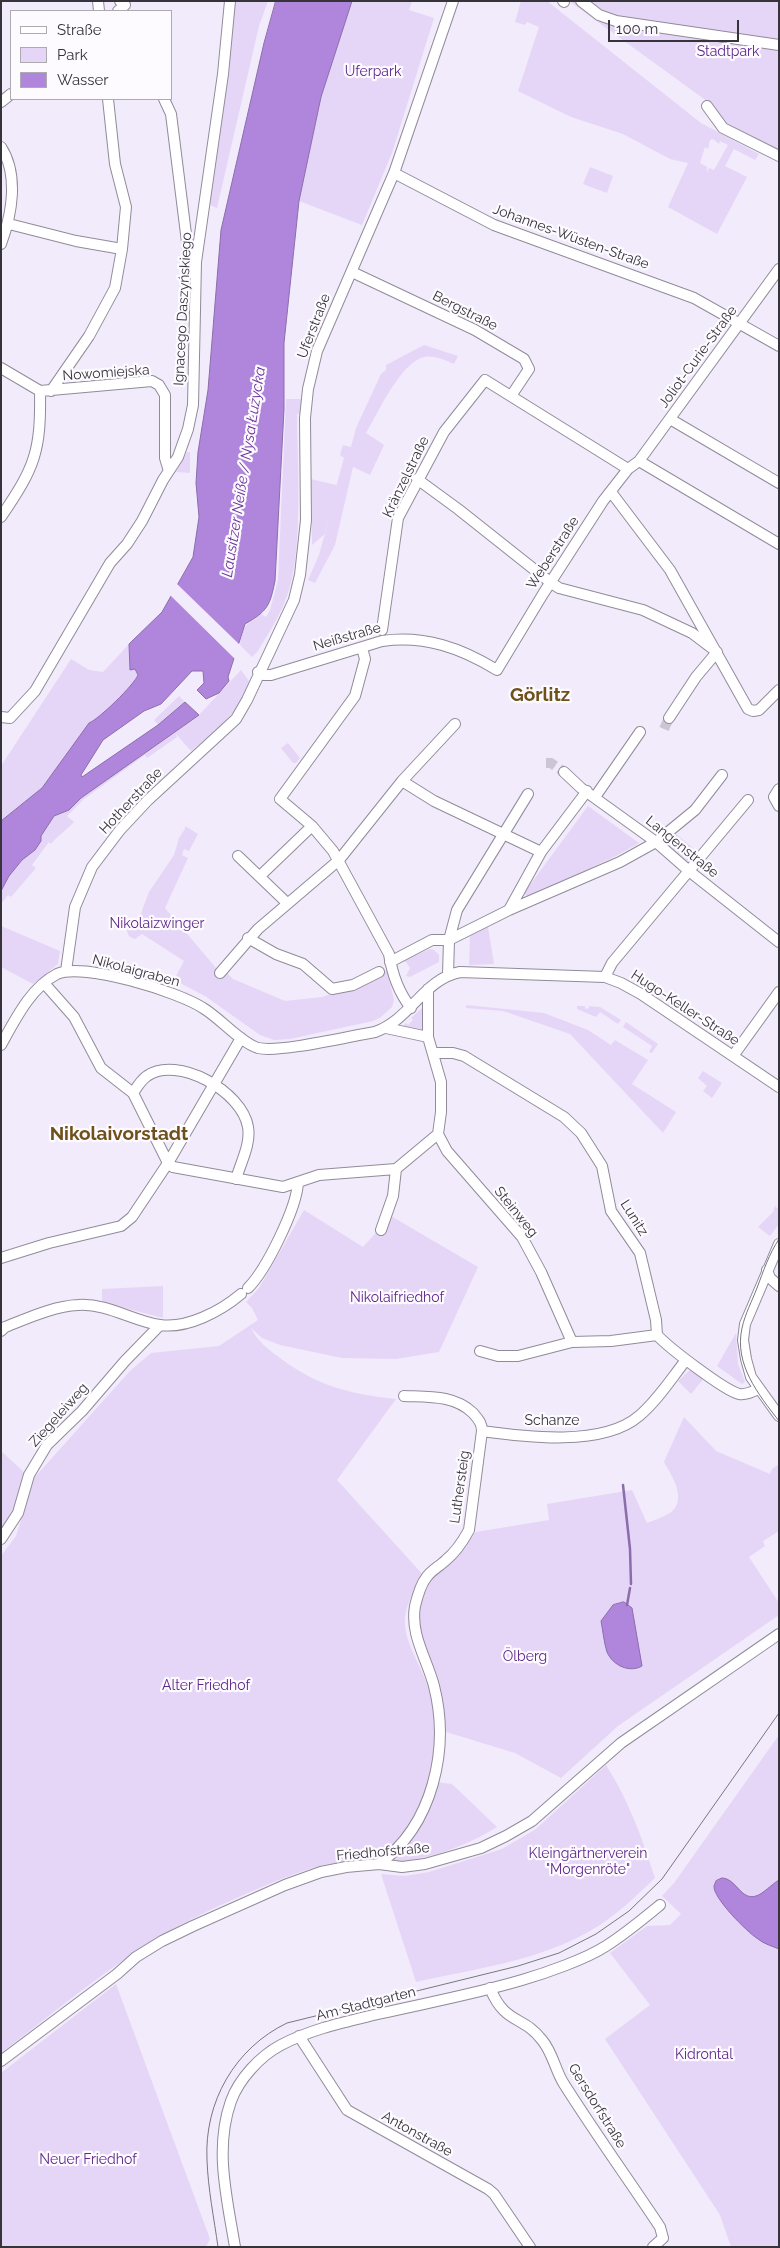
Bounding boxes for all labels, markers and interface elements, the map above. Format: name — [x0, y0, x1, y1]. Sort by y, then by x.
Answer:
legend — [10, 10, 172, 100]
scale bar — [610, 10, 741, 42]
text: 100 m — [616, 20, 658, 38]
text: Straße — [57, 21, 101, 39]
park label: Stadtpark — [697, 44, 759, 60]
text: Park — [57, 46, 88, 64]
park label: Uferpark — [345, 64, 401, 80]
text: Wasser — [57, 71, 109, 89]
street label: Johannes-Wüsten-Straße — [491, 201, 651, 273]
street label: Ignacego Daszyńskiego — [171, 232, 195, 386]
street label: Bergstraße — [430, 287, 500, 335]
street label: Uferstraße — [294, 291, 334, 361]
street label: Joliot-Curie-Straße — [655, 303, 741, 411]
street label: Nowomiejska — [62, 362, 150, 384]
water label: Lausitzer Neiße / Nysa Łużycka — [218, 366, 270, 578]
street label: Kränzelstraße — [379, 434, 433, 520]
street label: Weberstraße — [523, 513, 583, 593]
street label: Neißstraße — [311, 619, 383, 655]
district label: Görlitz — [510, 684, 570, 706]
street label: Hotherstraße — [96, 764, 166, 838]
street label: Langenstraße — [642, 813, 722, 881]
park label: Nikolaizwinger — [110, 916, 204, 932]
street label: Nikolaigraben — [90, 951, 182, 991]
street label: Hugo-Keller-Straße — [628, 967, 742, 1049]
district label: Nikolaivorstadt — [50, 1123, 188, 1145]
street label: Steinweg — [491, 1183, 541, 1241]
street label: Lunitz — [616, 1197, 652, 1239]
park label: Nikolaifriedhof — [350, 1290, 444, 1306]
street label: Ziegeleiweg — [26, 1380, 92, 1450]
street label: Schanze — [524, 1413, 580, 1429]
street label: Luthersteig — [447, 1449, 473, 1525]
park label: Ölberg — [503, 1649, 547, 1665]
park label: Alter Friedhof — [162, 1678, 250, 1694]
street label: Friedhofstraße — [336, 1840, 430, 1864]
park label: Kleingärtnerverein "Morgenröte" — [529, 1846, 647, 1878]
street label: Am Stadtgarten — [314, 1984, 418, 2024]
park label: Kidrontal — [675, 2047, 733, 2063]
street label: Gersdorfstraße — [564, 2061, 630, 2151]
street label: Antonstraße — [379, 2108, 455, 2160]
park label: Neuer Friedhof — [39, 2152, 137, 2168]

